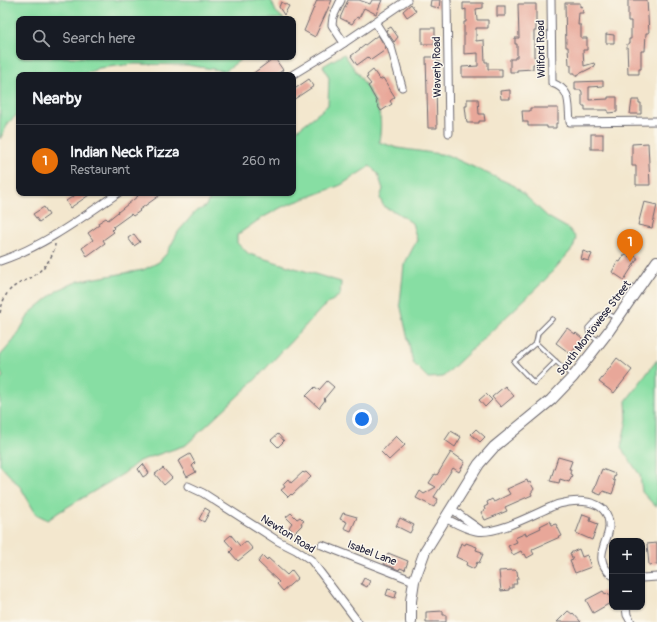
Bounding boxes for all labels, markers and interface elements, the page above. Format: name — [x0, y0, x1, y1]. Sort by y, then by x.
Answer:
search box — [16, 16, 296, 60]
street label: Wilford Road — [534, 20, 548, 78]
icon: search — [30, 27, 52, 49]
text: Search here — [62, 29, 135, 48]
street label: Waverly Road — [430, 36, 444, 98]
text: Nearby — [32, 88, 81, 109]
text: Indian Neck Pizza — [70, 143, 179, 162]
text: 1 — [42, 153, 48, 169]
text: 260 m — [242, 153, 280, 169]
text: Restaurant — [70, 162, 130, 178]
pin: 1 — [617, 229, 643, 262]
street label: South Montowese Street — [554, 278, 634, 378]
your location — [352, 409, 372, 429]
street label: Newton Road — [258, 512, 318, 556]
street label: Isabel Lane — [346, 538, 399, 569]
map controls — [609, 538, 645, 610]
button: + — [609, 538, 645, 574]
button: − — [609, 574, 645, 610]

